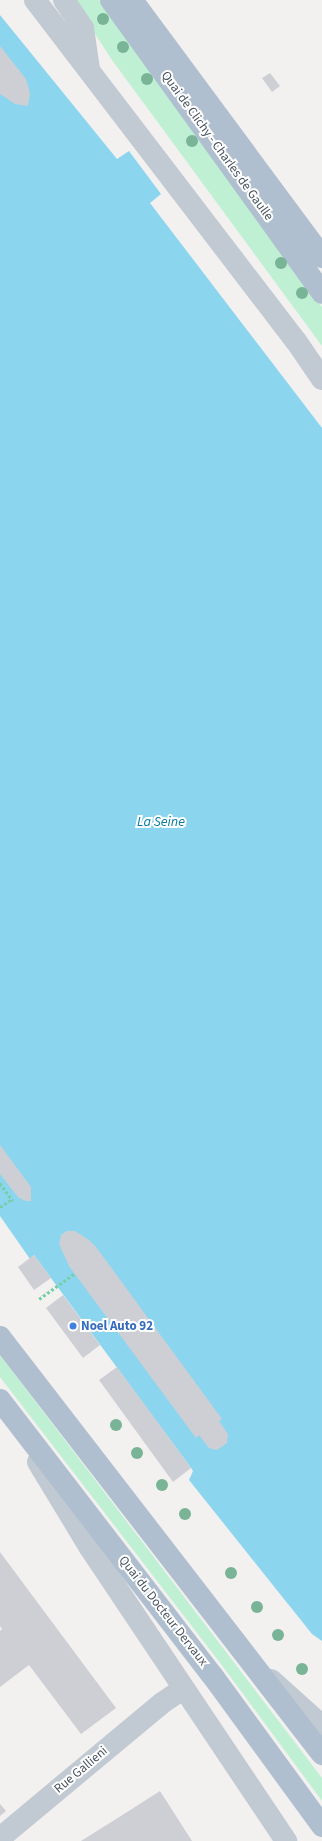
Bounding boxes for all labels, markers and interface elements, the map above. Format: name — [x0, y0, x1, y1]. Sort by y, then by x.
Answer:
street label: Quai de Clichy - Charles de Gaulle — [158, 68, 276, 224]
water label: La Seine — [137, 814, 185, 830]
place label: Noel Auto 92 — [81, 1318, 153, 1334]
marker: Noel Auto 92 — [68, 1321, 78, 1331]
street label: Quai du Docteur Dervaux — [115, 1553, 211, 1669]
street label: Rue Gallieni — [51, 1743, 111, 1797]

